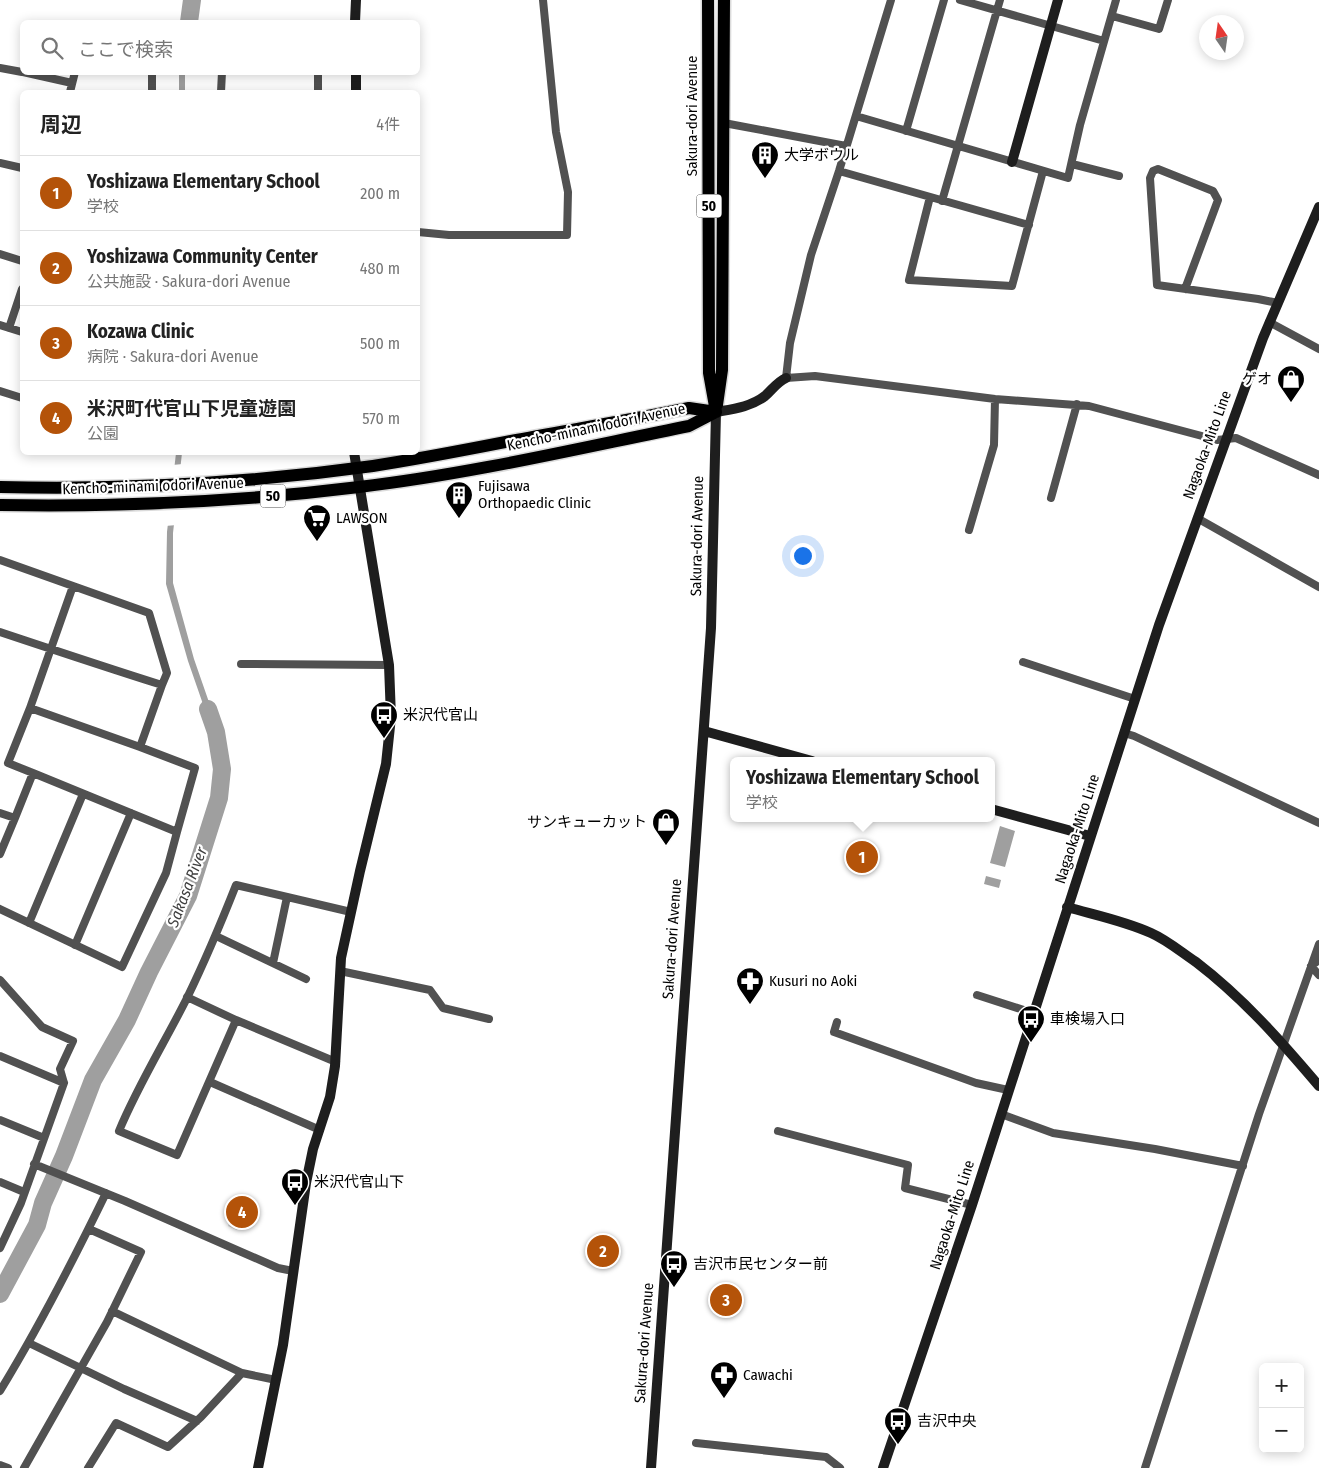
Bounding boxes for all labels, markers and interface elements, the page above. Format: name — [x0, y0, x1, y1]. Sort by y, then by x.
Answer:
north arrow — [1199, 15, 1244, 60]
search box — [20, 20, 420, 75]
icon: search — [38, 34, 66, 62]
text: ここで検索 — [78, 38, 173, 61]
street label: Sakura-dori Avenue — [683, 56, 701, 176]
text: 周辺 — [40, 112, 82, 138]
text: 4件 — [376, 115, 400, 134]
building icon: 大学ボウル — [750, 140, 780, 179]
place label: 大学ボウル — [784, 146, 859, 164]
text: Yoshizawa Elementary School — [87, 170, 320, 193]
text: 1 — [53, 184, 59, 203]
text: 200 m — [360, 184, 400, 203]
road number: 50 — [696, 195, 722, 218]
text: 学校 — [87, 197, 119, 216]
text: Yoshizawa Community Center — [87, 245, 318, 268]
text: 2 — [52, 259, 60, 278]
text: 480 m — [360, 259, 400, 278]
text: 公共施設 · Sakura-dori Avenue — [87, 272, 291, 291]
text: Kozawa Clinic — [87, 320, 194, 343]
text: 3 — [52, 334, 60, 353]
text: 500 m — [360, 334, 400, 353]
text: 病院 · Sakura-dori Avenue — [87, 347, 259, 366]
shop icon: ゲオ — [1276, 364, 1306, 403]
place label: ゲオ — [1242, 370, 1272, 388]
street label: Nagaoka-Mito Line — [1179, 388, 1235, 502]
text: 米沢町代官山下児童遊園 — [87, 397, 296, 420]
street label: Kencho-minami odori Avenue — [505, 399, 687, 455]
text: 4 — [52, 409, 60, 428]
text: 570 m — [362, 409, 400, 428]
text: 公園 — [87, 424, 119, 443]
street label: Kencho-minami odori Avenue — [62, 474, 244, 498]
street label: Sakura-dori Avenue — [687, 476, 707, 596]
place label: Fujisawa Orthopaedic Clinic — [478, 477, 592, 512]
building icon: Fujisawa Orthopaedic Clinic — [444, 480, 474, 519]
road number: 50 — [260, 484, 286, 508]
supermarket icon: LAWSON — [302, 503, 332, 542]
place label: LAWSON — [336, 509, 388, 527]
your location — [790, 543, 816, 569]
bus stop icon: 米沢代官山 — [369, 700, 399, 739]
place label: 米沢代官山 — [403, 706, 478, 724]
popup — [730, 757, 995, 822]
text: Yoshizawa Elementary School — [746, 766, 979, 789]
street label: Nagaoka-Mito Line — [1051, 772, 1103, 886]
text: 学校 — [746, 793, 778, 812]
shop icon: サンキューカット — [651, 807, 681, 846]
place label: サンキューカット — [527, 813, 647, 831]
pin: 1 — [846, 838, 878, 876]
water label: Sakasa River — [163, 844, 211, 931]
street label: Sakura-dori Avenue — [659, 878, 685, 1000]
pharmacy icon: Kusuri no Aoki — [735, 966, 765, 1005]
place label: Kusuri no Aoki — [769, 972, 857, 990]
bus stop icon: 車検場入口 — [1016, 1004, 1046, 1043]
place label: 車検場入口 — [1050, 1010, 1125, 1028]
street label: Nagaoka-Mito Line — [926, 1158, 978, 1272]
bus stop icon: 米沢代官山下 — [280, 1167, 310, 1206]
place label: 米沢代官山下 — [314, 1173, 404, 1191]
pin: 4 — [226, 1193, 258, 1231]
pin: 2 — [587, 1232, 619, 1270]
bus stop icon: 吉沢市民センター前 — [659, 1249, 689, 1288]
place label: 吉沢市民センター前 — [693, 1255, 828, 1273]
pin: 3 — [710, 1281, 742, 1319]
street label: Sakura-dori Avenue — [631, 1282, 657, 1404]
pharmacy icon: Cawachi — [709, 1360, 739, 1399]
map controls — [1259, 1363, 1304, 1453]
button: + — [1259, 1363, 1304, 1408]
place label: Cawachi — [743, 1366, 793, 1384]
bus stop icon: 吉沢中央 — [883, 1406, 913, 1445]
button: − — [1259, 1408, 1304, 1453]
place label: 吉沢中央 — [917, 1412, 977, 1430]

